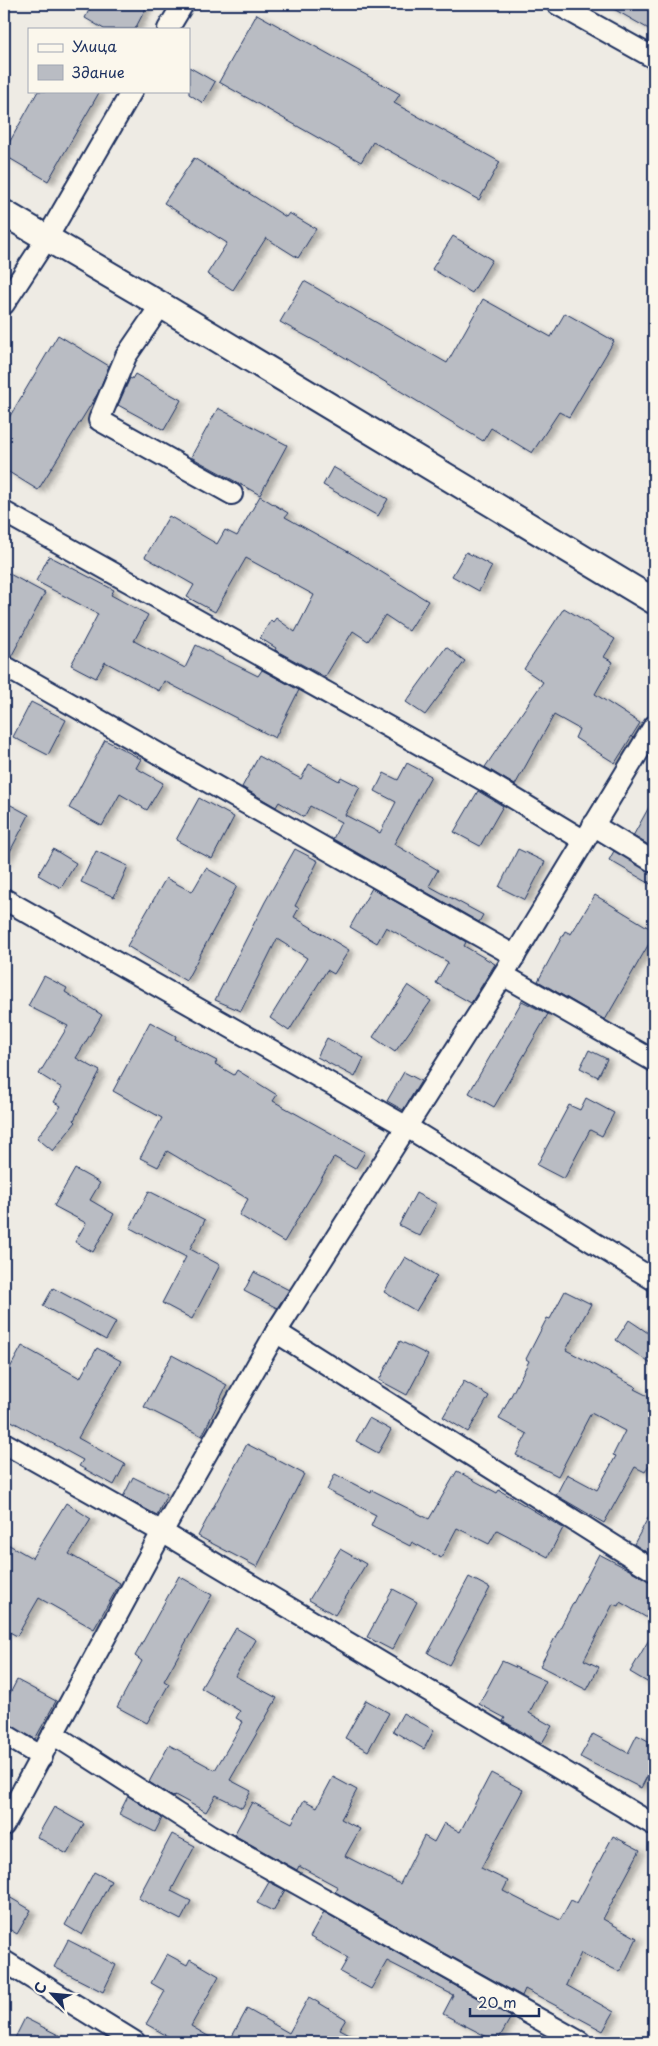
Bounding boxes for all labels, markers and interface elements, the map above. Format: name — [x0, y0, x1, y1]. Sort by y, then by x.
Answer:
legend — [28, 28, 190, 92]
text: Улица — [72, 34, 117, 57]
text: Здание — [72, 60, 125, 83]
north arrow — [28, 1968, 78, 2018]
text: С — [28, 1978, 52, 1997]
scale bar — [470, 1986, 539, 2018]
text: 20 m — [478, 1990, 517, 2013]

